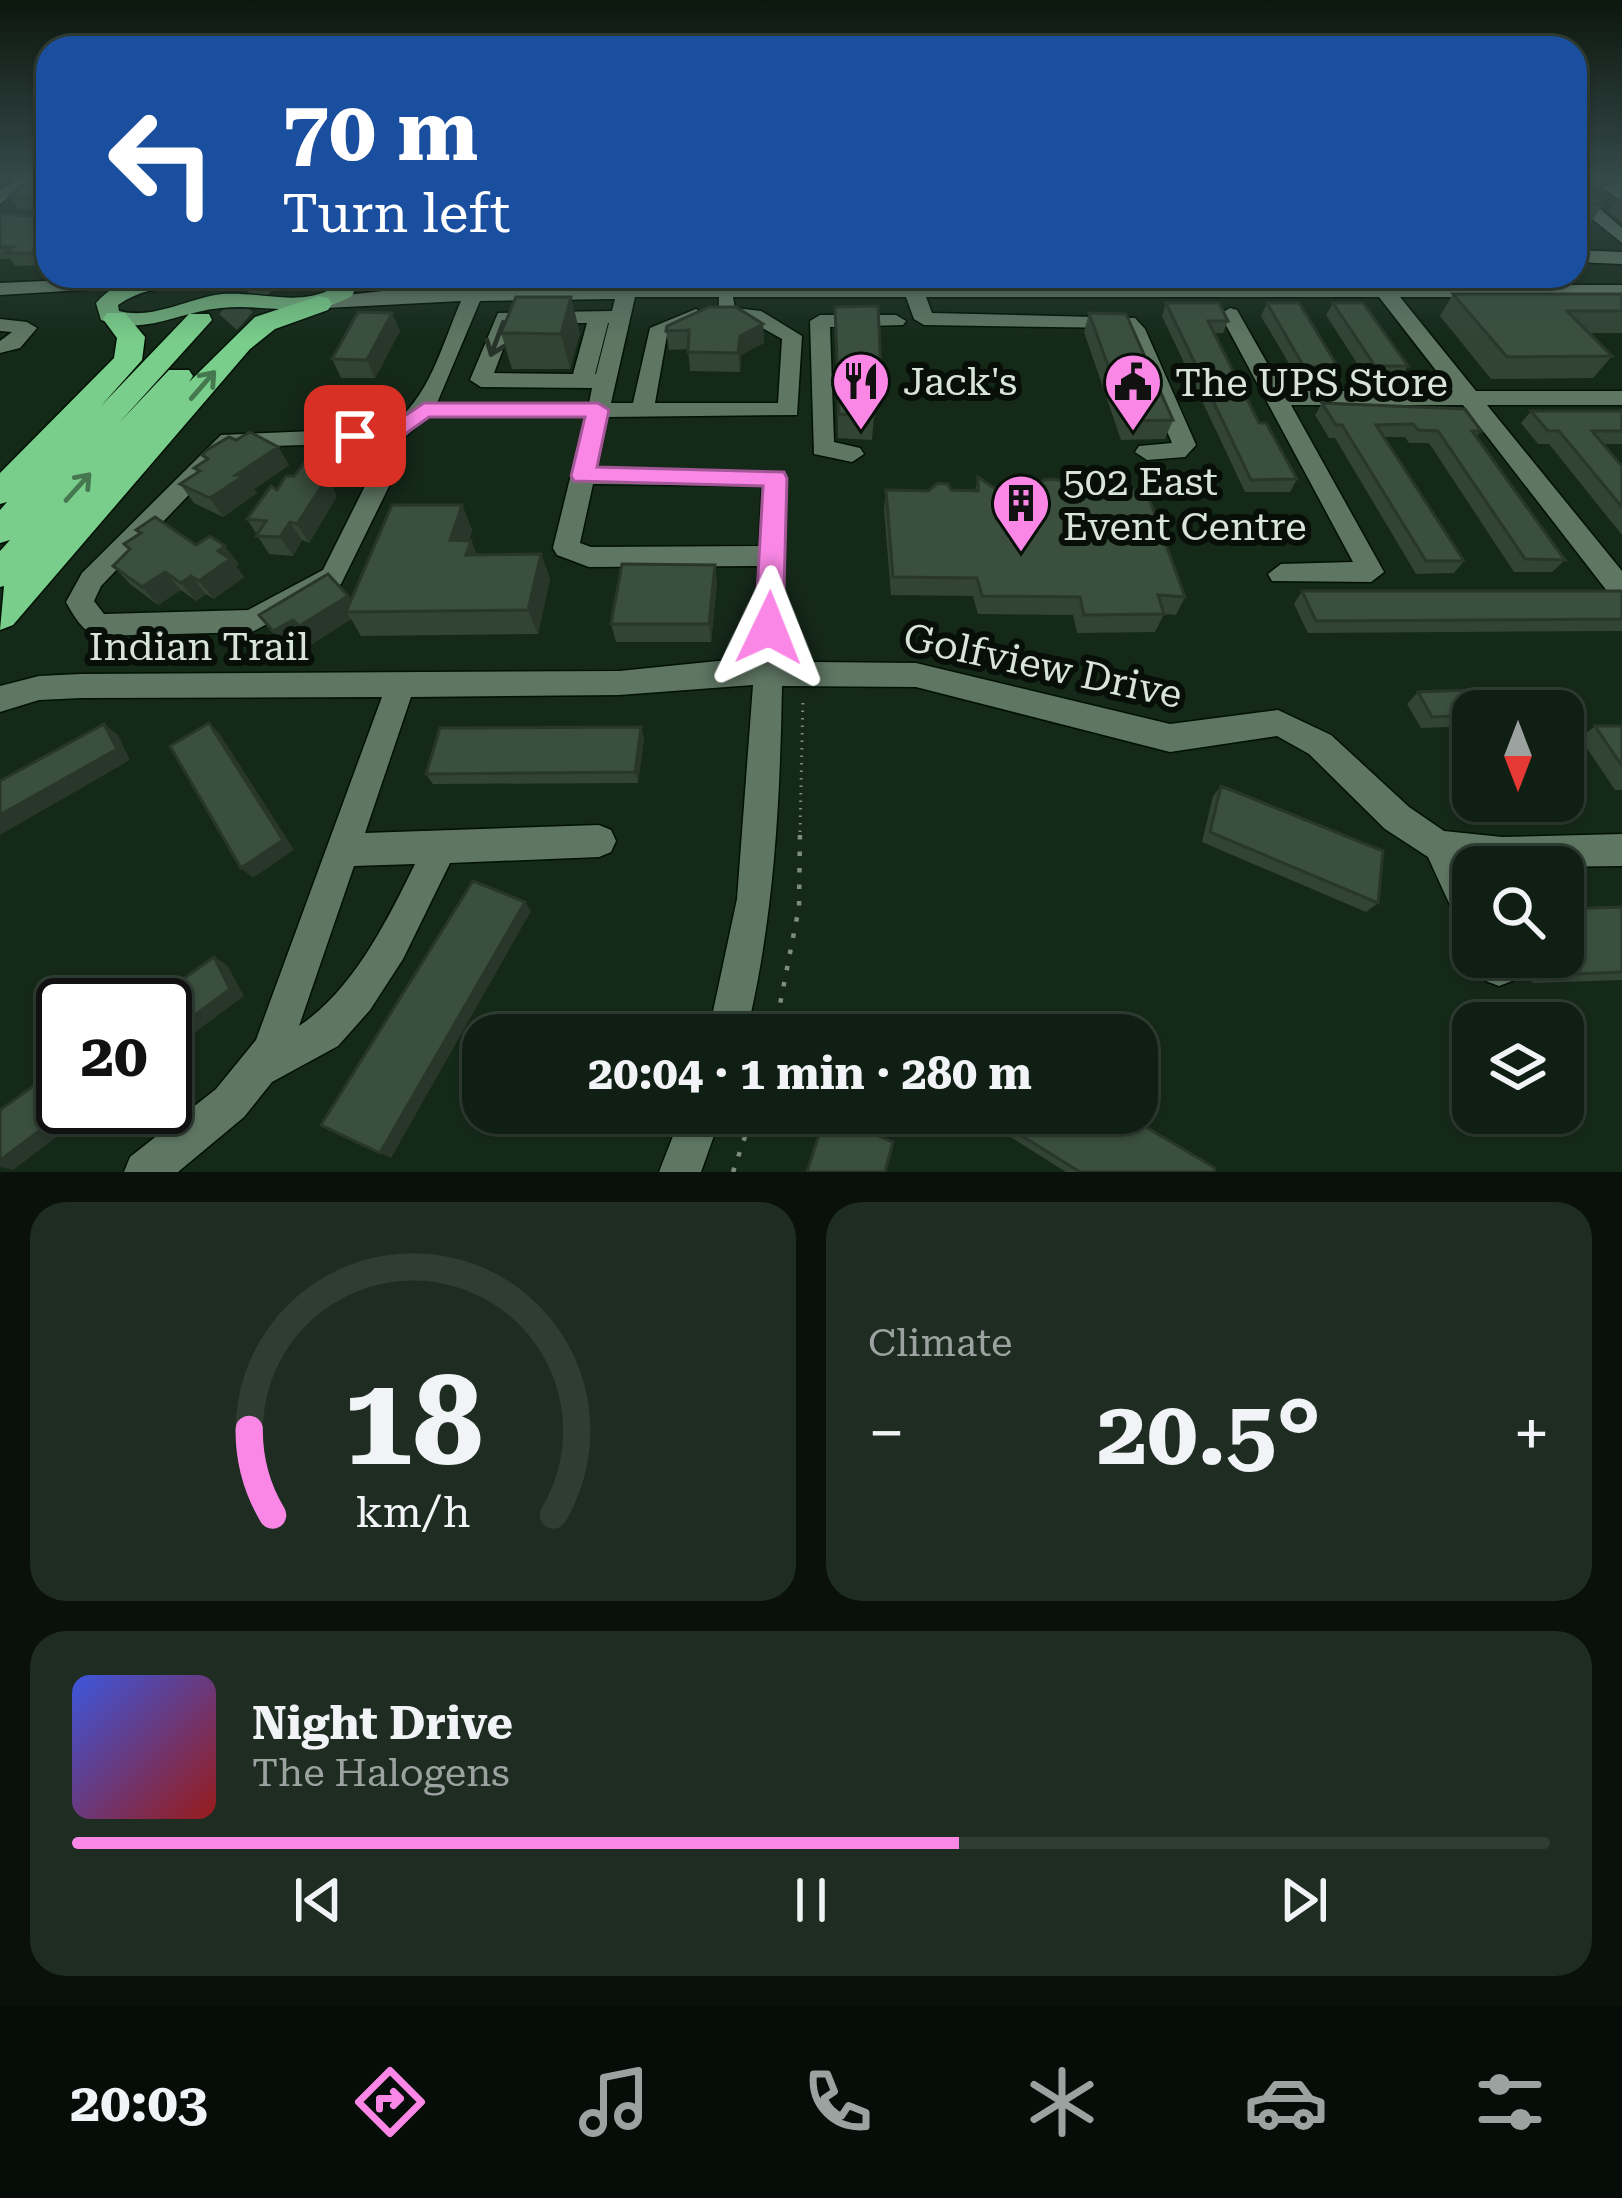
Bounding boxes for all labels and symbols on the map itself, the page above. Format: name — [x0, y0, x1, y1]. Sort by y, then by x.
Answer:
one-way arrow — [485, 319, 506, 356]
restaurant icon: Jack's — [830, 350, 892, 432]
public building icon: The UPS Store — [1102, 351, 1164, 433]
place label: Jack's — [903, 359, 1017, 405]
place label: The UPS Store — [1175, 360, 1448, 406]
one-way arrow — [189, 370, 216, 401]
pin — [304, 385, 406, 487]
place label: 502 East Event Centre — [1063, 459, 1307, 550]
building icon: 502 East Event Centre — [990, 472, 1052, 554]
one-way arrow — [64, 473, 92, 503]
position arrow — [706, 565, 832, 691]
street label: Golfview Drive — [899, 614, 1186, 718]
street label: Indian Trail — [89, 624, 309, 670]
north arrow — [1452, 690, 1584, 822]
speed limit sign: 20 — [36, 978, 192, 1134]

